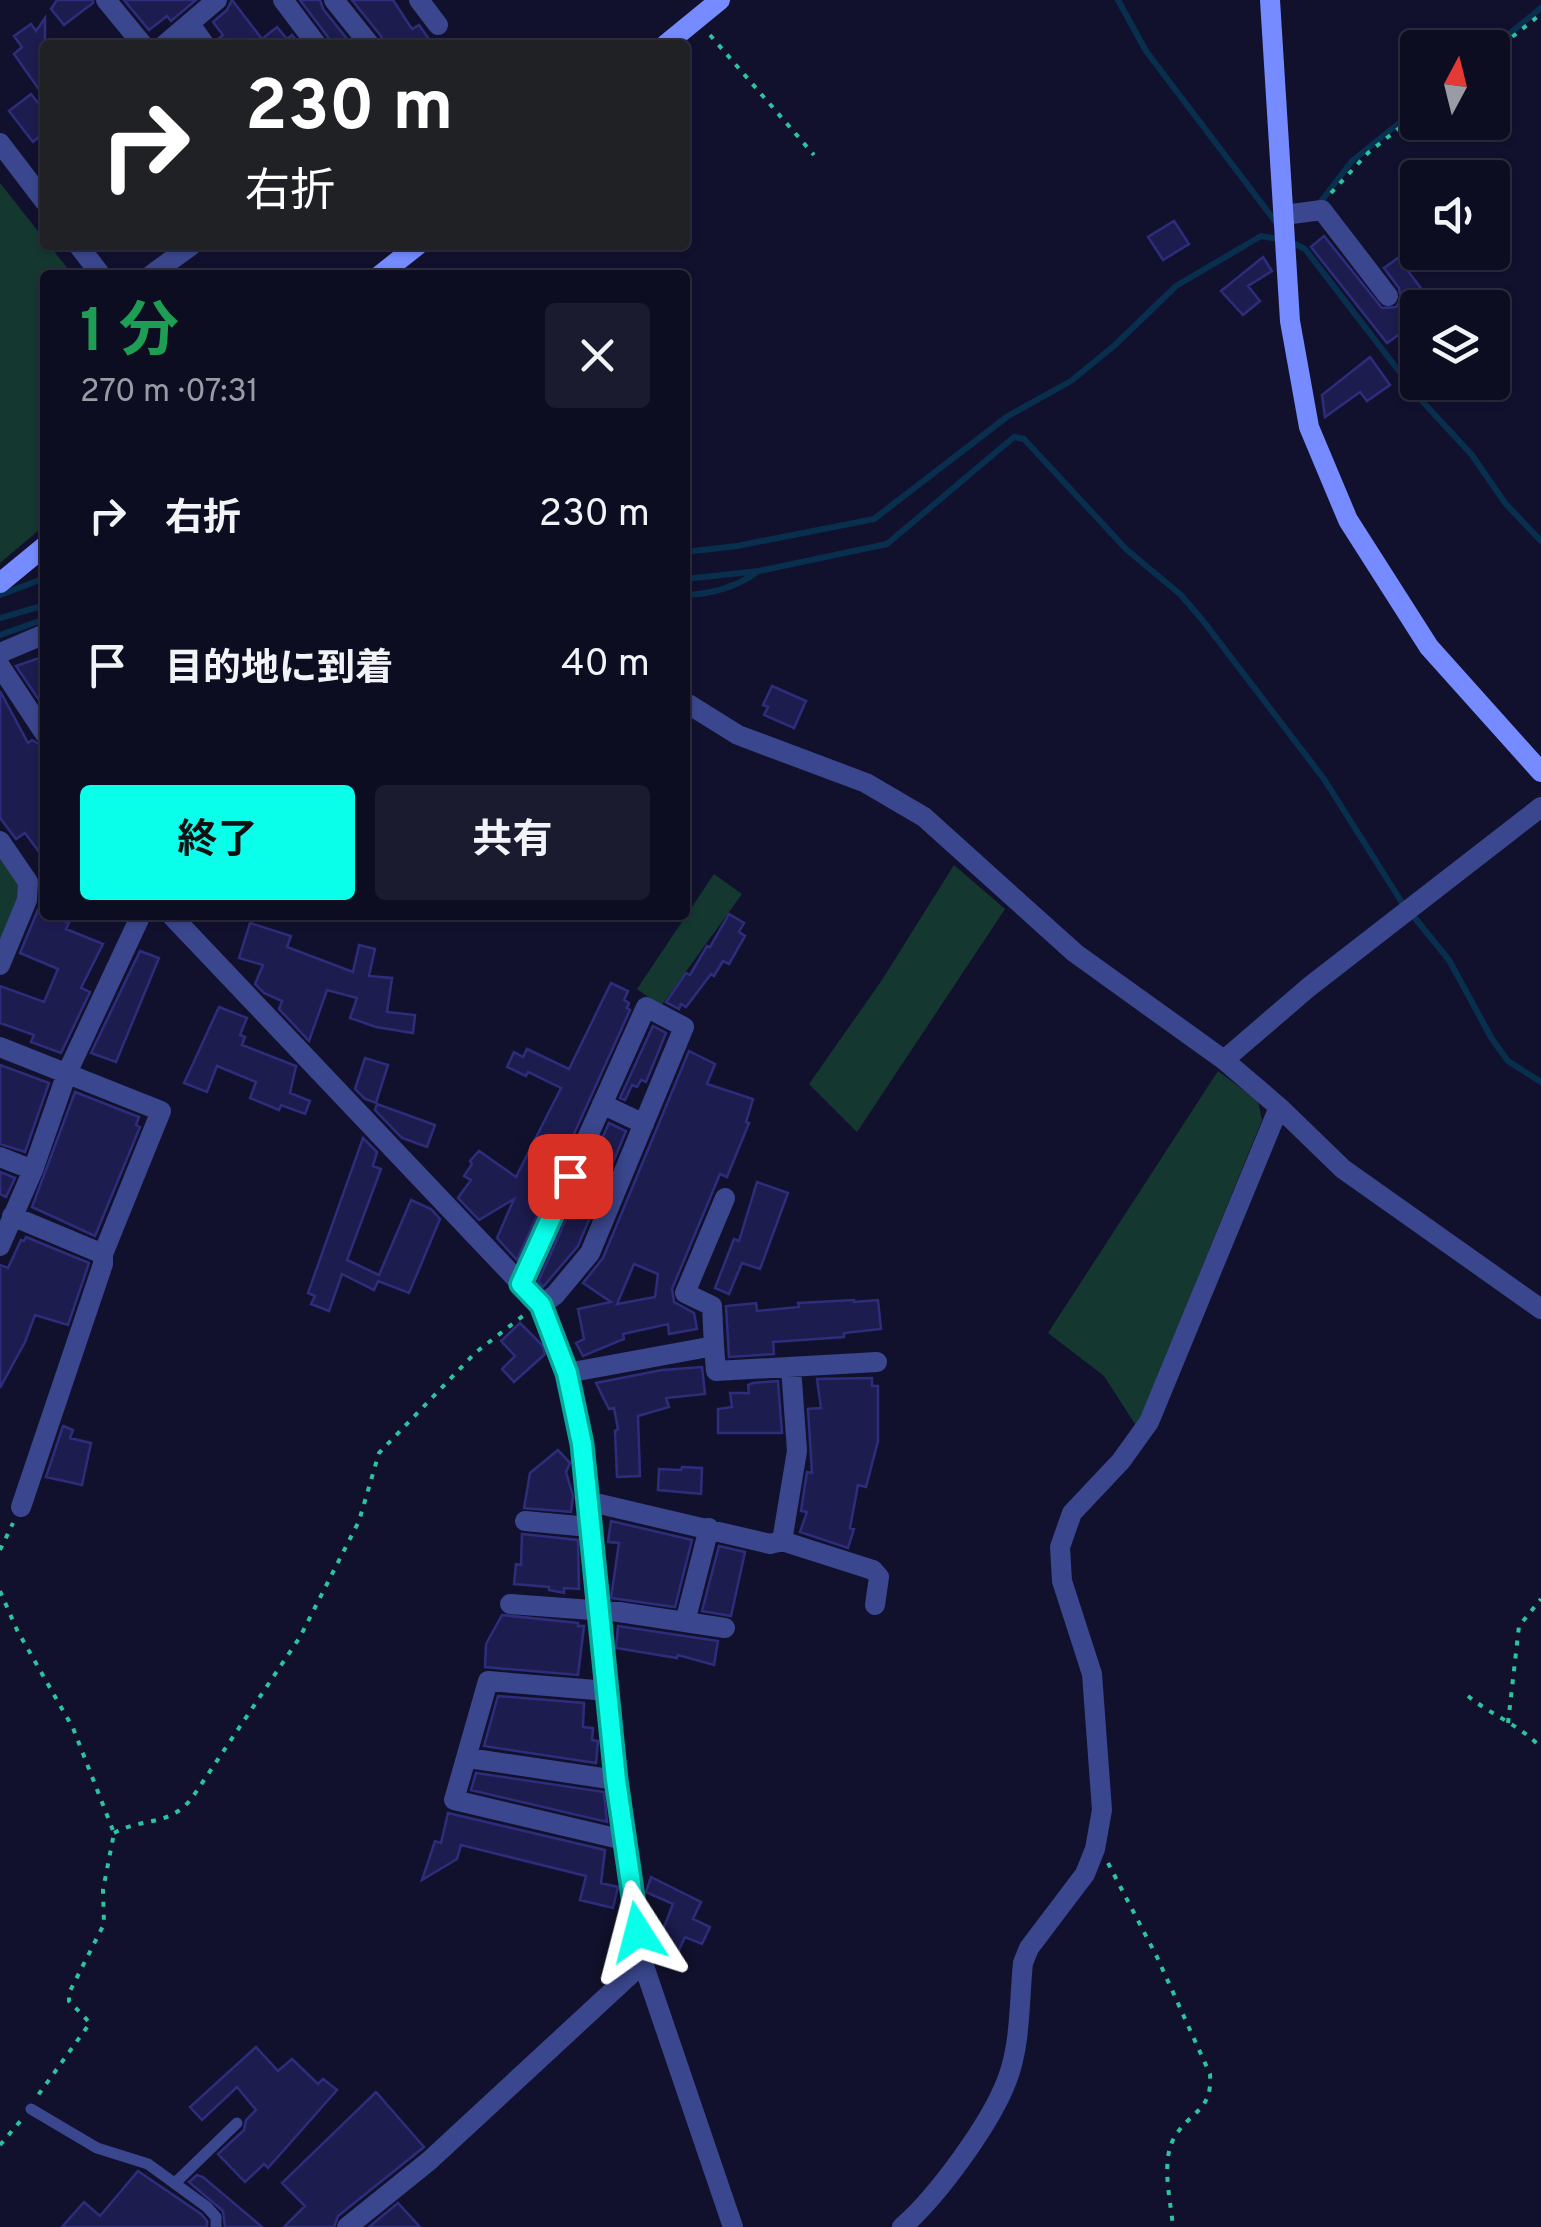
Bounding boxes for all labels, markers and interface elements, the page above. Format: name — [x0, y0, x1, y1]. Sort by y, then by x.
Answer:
north arrow — [1400, 30, 1510, 140]
map controls — [1400, 30, 1510, 400]
text: 230 m — [245, 66, 454, 155]
icon: right — [80, 80, 210, 210]
button: sound — [1400, 160, 1510, 270]
text: 右折 — [245, 165, 335, 222]
button: layers — [1400, 290, 1510, 400]
text: 1 分 — [80, 297, 179, 373]
button: close — [545, 303, 650, 408]
text: 270 m · 07:31 — [80, 373, 259, 413]
icon: right — [80, 488, 135, 543]
text: 230 m — [539, 491, 650, 540]
text: 右折 — [165, 496, 241, 545]
icon: arrive — [80, 638, 135, 693]
text: 40 m — [561, 641, 650, 690]
text: 目的地に到着 — [165, 646, 393, 695]
button: 終了 — [80, 785, 355, 900]
button: 共有 — [375, 785, 650, 900]
pin — [528, 1134, 613, 1219]
icon: arrive — [543, 1149, 598, 1204]
position arrow — [586, 1880, 690, 1984]

